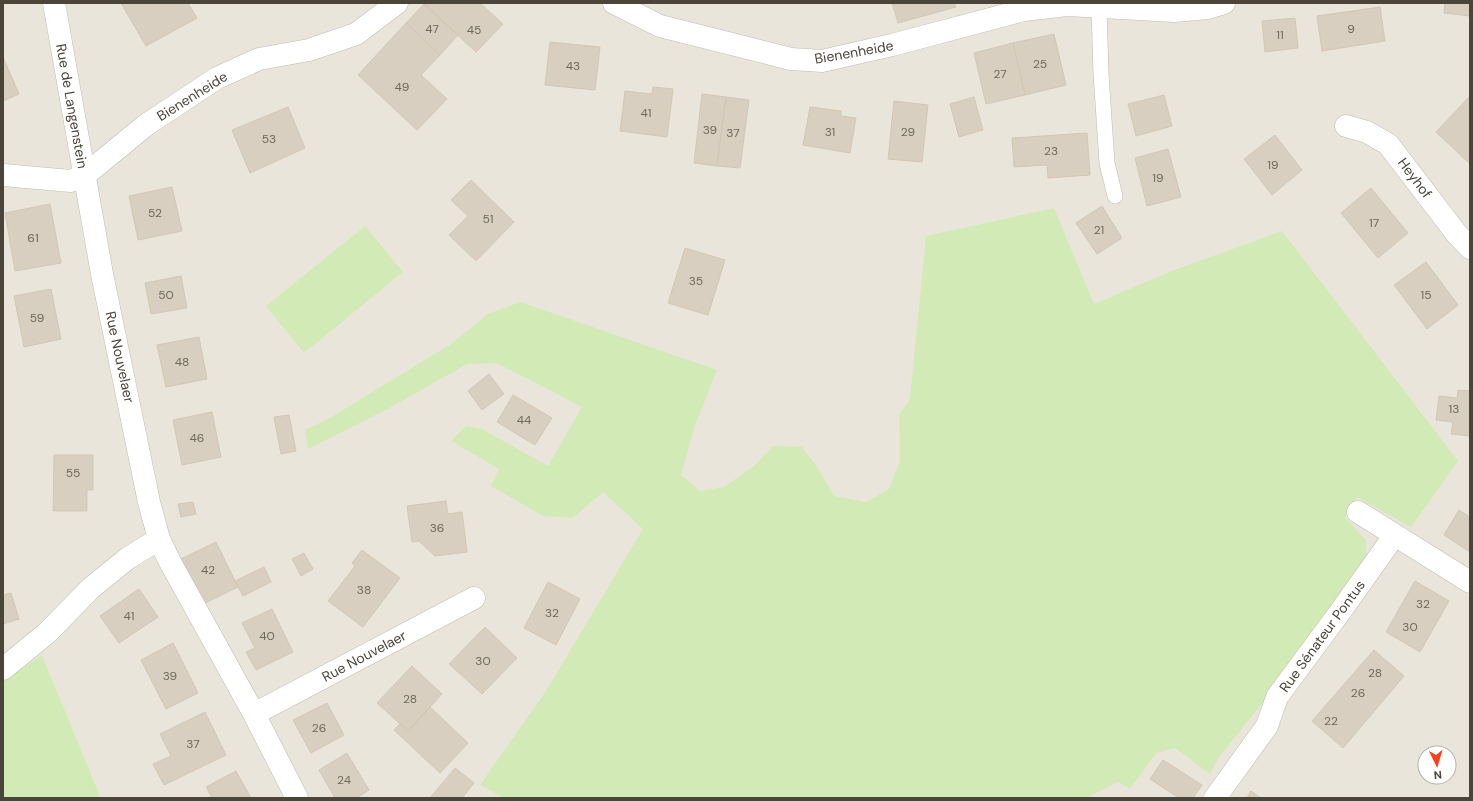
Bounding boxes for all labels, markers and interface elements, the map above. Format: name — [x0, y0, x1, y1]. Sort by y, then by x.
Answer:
house number: 47 — [425, 21, 439, 37]
house number: 9 — [1347, 21, 1355, 37]
house number: 45 — [467, 22, 481, 38]
house number: 11 — [1276, 27, 1284, 43]
street label: Bienenheide — [813, 36, 895, 68]
street label: Rue de Langenstein — [52, 42, 92, 170]
house number: 25 — [1033, 56, 1047, 72]
house number: 43 — [566, 58, 580, 74]
house number: 27 — [993, 66, 1007, 82]
street label: Bienenheide — [153, 67, 231, 125]
house number: 49 — [395, 79, 409, 95]
house number: 41 — [640, 105, 652, 121]
house number: 39 — [703, 122, 717, 138]
house number: 31 — [825, 124, 835, 140]
house number: 29 — [901, 124, 915, 140]
house number: 37 — [726, 125, 740, 141]
house number: 53 — [262, 131, 276, 147]
house number: 23 — [1044, 143, 1058, 159]
street label: Heyhof — [1394, 154, 1436, 202]
house number: 19 — [1267, 157, 1279, 173]
house number: 19 — [1152, 170, 1164, 186]
house number: 52 — [148, 205, 162, 221]
house number: 51 — [482, 211, 494, 227]
house number: 17 — [1369, 215, 1379, 231]
house number: 21 — [1094, 222, 1104, 238]
house number: 61 — [27, 230, 39, 246]
house number: 35 — [689, 273, 703, 289]
house number: 50 — [158, 287, 174, 303]
house number: 15 — [1420, 287, 1432, 303]
house number: 59 — [30, 310, 44, 326]
street label: Rue Nouvelaer — [102, 310, 138, 404]
house number: 48 — [175, 354, 189, 370]
house number: 13 — [1449, 401, 1459, 417]
house number: 44 — [517, 412, 531, 428]
house number: 46 — [190, 430, 204, 446]
house number: 55 — [66, 465, 80, 481]
house number: 36 — [430, 520, 444, 536]
house number: 42 — [201, 562, 215, 578]
street label: Rue Sénateur Pontus — [1275, 576, 1369, 696]
house number: 38 — [357, 582, 371, 598]
house number: 32 — [1416, 596, 1430, 612]
house number: 32 — [545, 605, 559, 621]
house number: 41 — [123, 608, 135, 624]
house number: 30 — [1402, 619, 1418, 635]
street label: Rue Nouvelaer — [319, 626, 409, 686]
house number: 40 — [259, 628, 275, 644]
house number: 30 — [475, 653, 491, 669]
house number: 28 — [1368, 665, 1382, 681]
house number: 39 — [163, 668, 177, 684]
house number: 26 — [1351, 685, 1365, 701]
house number: 28 — [403, 691, 417, 707]
house number: 22 — [1324, 713, 1338, 729]
house number: 26 — [312, 720, 326, 736]
house number: 37 — [186, 736, 200, 752]
north arrow — [1417, 745, 1457, 785]
text: N — [1433, 768, 1442, 782]
house number: 24 — [337, 772, 351, 788]

